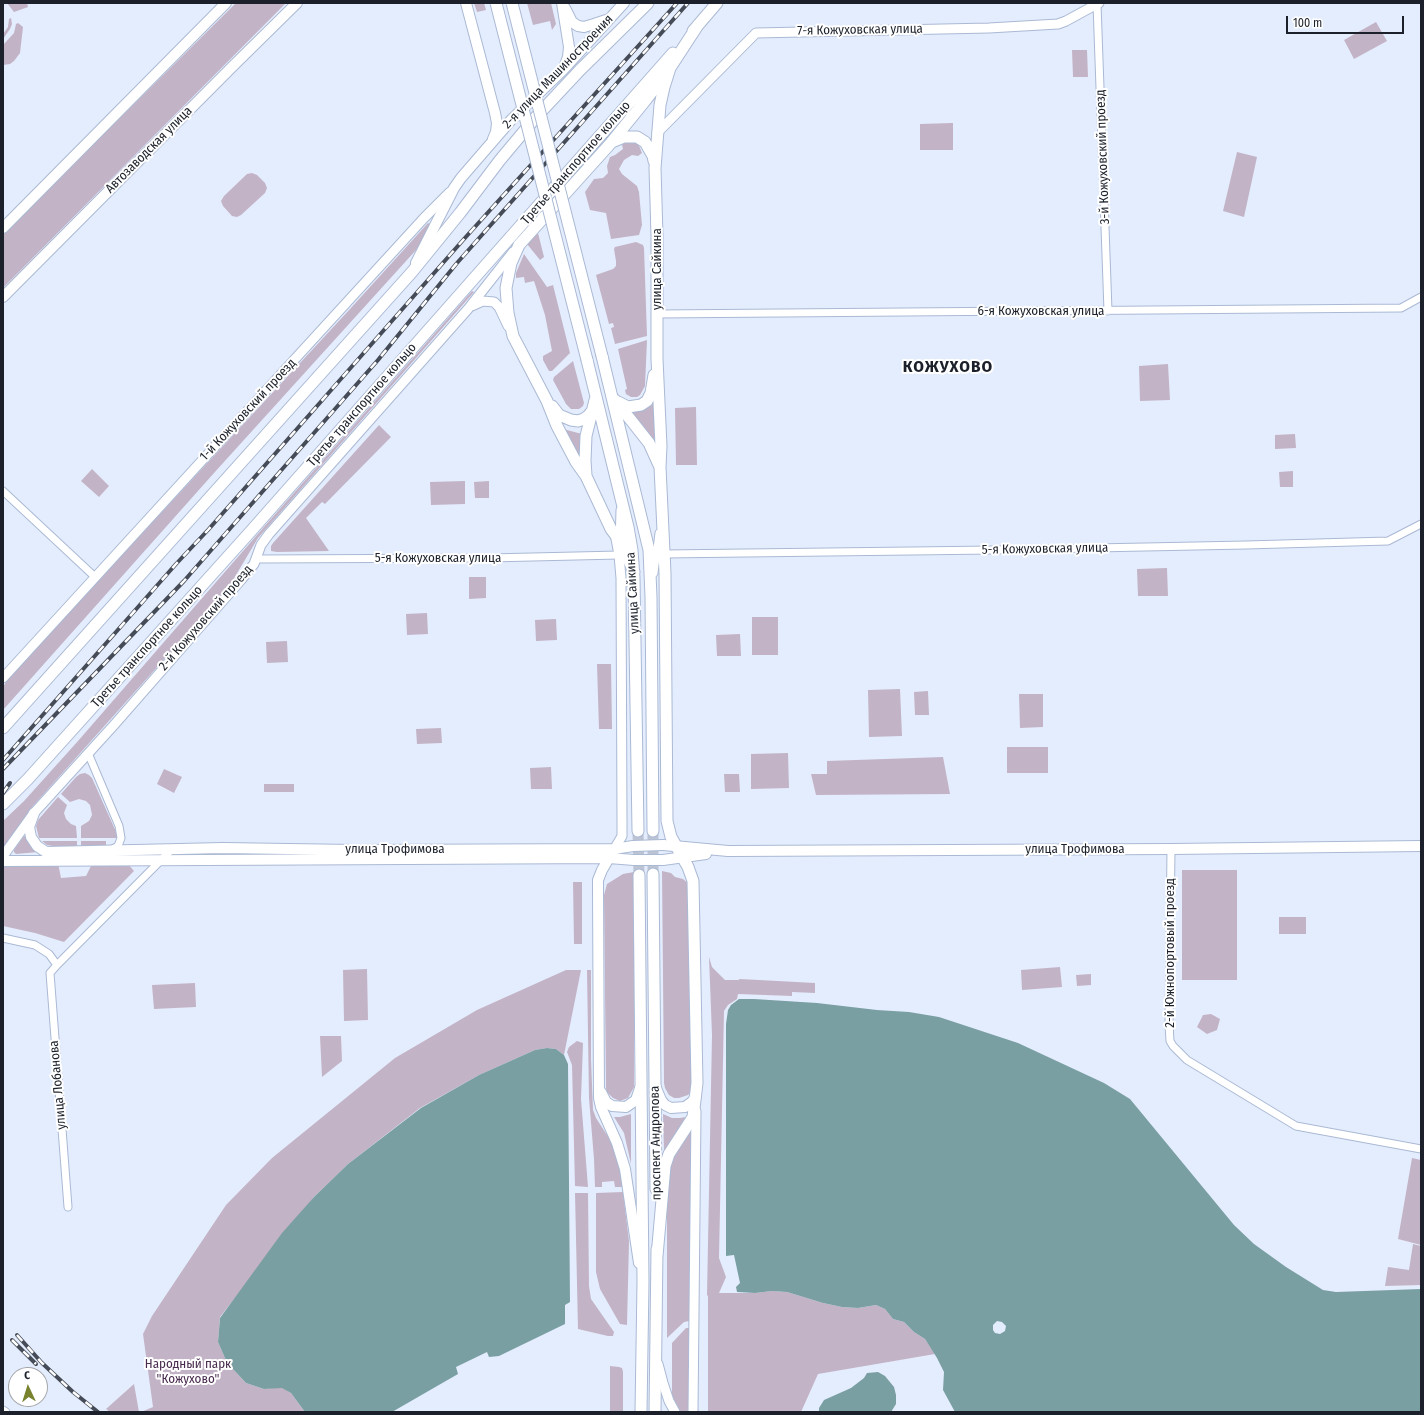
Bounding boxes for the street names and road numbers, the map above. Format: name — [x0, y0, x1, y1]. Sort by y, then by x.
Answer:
street label: 2-я улица Машиностроения — [499, 12, 617, 132]
street label: 7-я Кожуховская улица — [797, 21, 923, 39]
street label: 3-й Кожуховский проезд — [1093, 89, 1113, 225]
street label: Третье транспортное кольцо — [518, 98, 634, 228]
street label: Автозаводская улица — [102, 103, 196, 197]
street label: улица Сайкина — [649, 228, 665, 310]
street label: 6-я Кожуховская улица — [978, 303, 1104, 319]
street label: Третье транспортное кольцо — [304, 340, 420, 470]
street label: 1-й Кожуховский проезд — [197, 356, 299, 464]
street label: 5-я Кожуховская улица — [982, 540, 1108, 558]
street label: 5-я Кожуховская улица — [375, 550, 501, 566]
street label: улица Сайкина — [623, 552, 643, 634]
street label: 2-й Кожуховский проезд — [156, 562, 256, 674]
street label: Третье транспортное кольцо — [88, 583, 206, 711]
street label: улица Трофимова — [345, 841, 445, 857]
street label: улица Трофимова — [1025, 841, 1125, 857]
street label: 2-й Южнопортовый проезд — [1162, 878, 1178, 1028]
street label: улица Лобанова — [46, 1040, 70, 1130]
street label: проспект Андропова — [647, 1086, 665, 1200]

